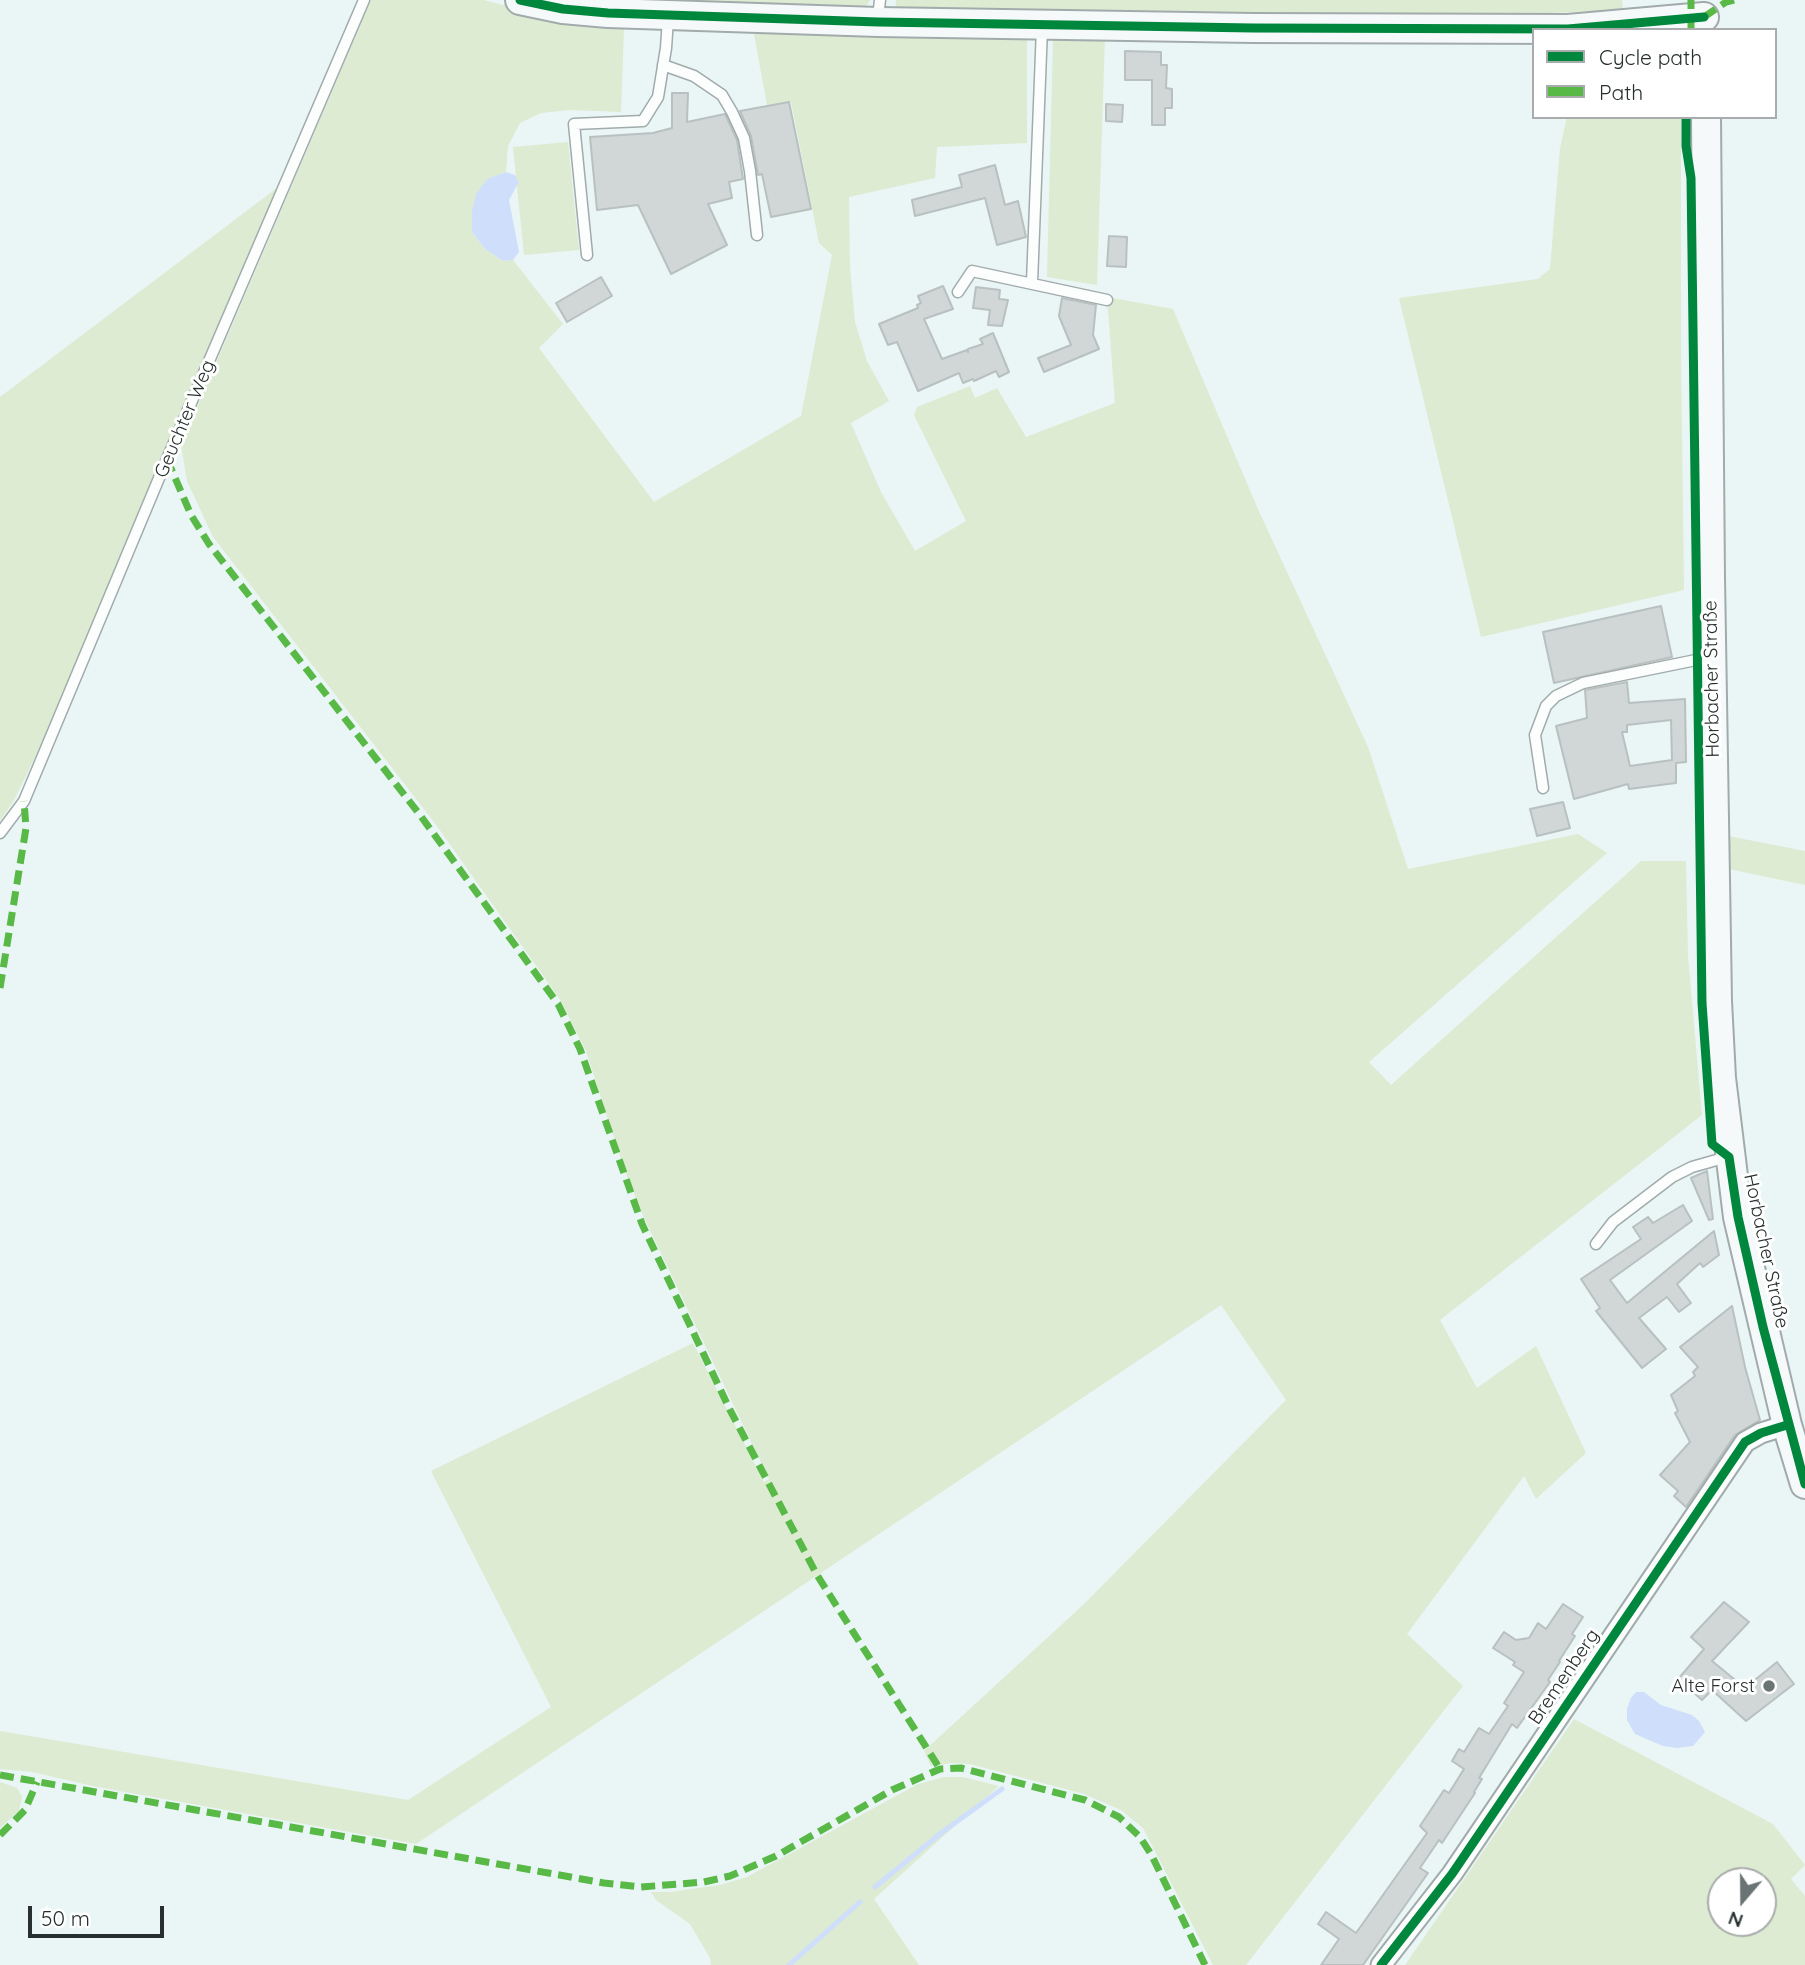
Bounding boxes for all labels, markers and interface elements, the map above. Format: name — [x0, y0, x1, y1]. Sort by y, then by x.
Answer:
legend — [1532, 28, 1777, 119]
text: Cycle path — [1599, 44, 1702, 70]
text: Path — [1599, 79, 1643, 105]
street label: Geuchter Weg — [150, 357, 220, 481]
street label: Horbacher Straße — [1699, 600, 1725, 758]
street label: Horbacher Straße — [1738, 1172, 1794, 1330]
street label: Bremenberg — [1524, 1625, 1604, 1729]
place label: Alte Forst — [1672, 1675, 1755, 1697]
marker: Alte Forst — [1761, 1678, 1777, 1694]
north arrow — [1707, 1867, 1777, 1937]
scale bar — [32, 1892, 168, 1936]
text: 50 m — [41, 1905, 90, 1931]
text: N — [1725, 1906, 1746, 1934]

